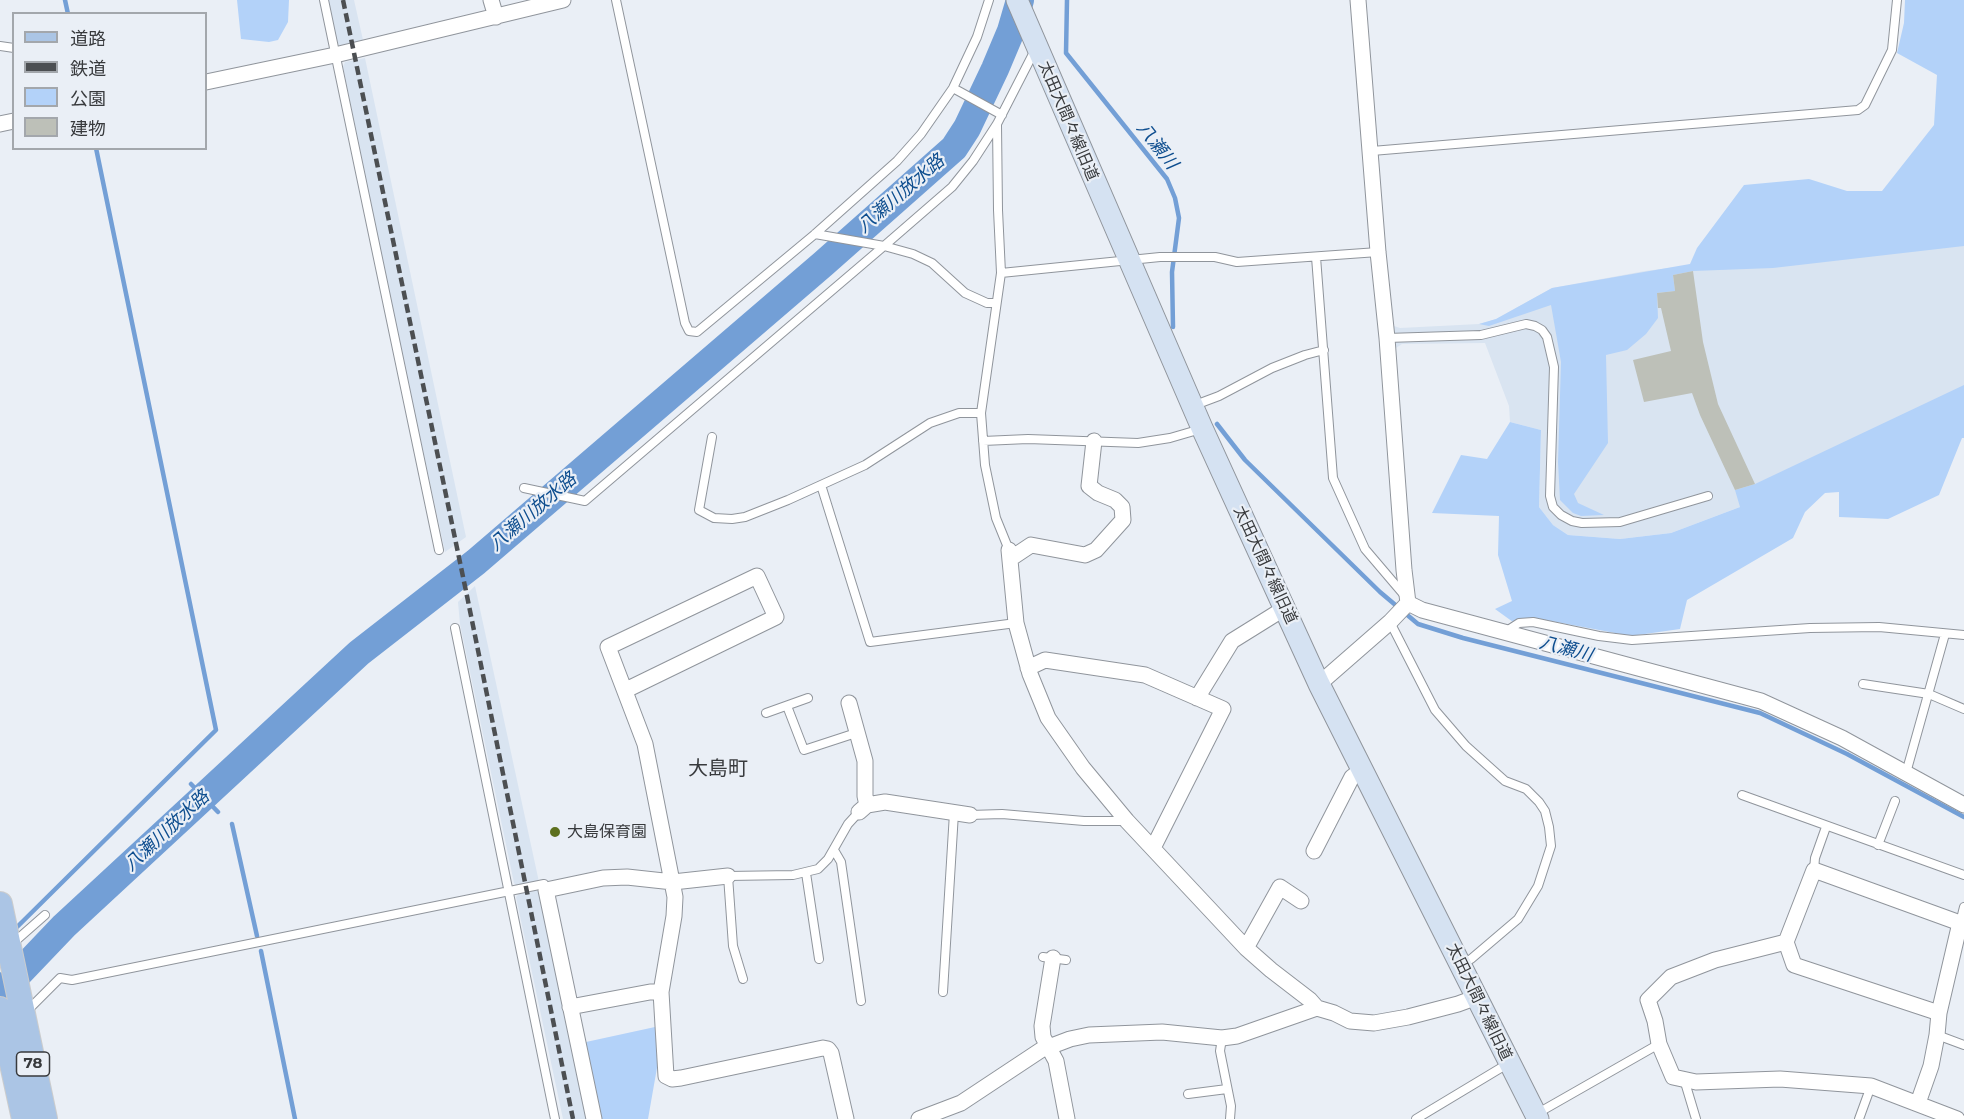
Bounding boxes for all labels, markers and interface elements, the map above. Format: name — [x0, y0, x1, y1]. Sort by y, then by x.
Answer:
legend — [12, 12, 207, 150]
text: 道路 — [70, 28, 106, 50]
text: 鉄道 — [70, 58, 106, 80]
street label: 太田大間々線旧道 — [1034, 58, 1102, 184]
text: 公園 — [70, 88, 106, 110]
text: 建物 — [70, 118, 106, 140]
water label: 八瀬川 — [1132, 118, 1182, 174]
water label: 八瀬川放水路 — [853, 150, 949, 238]
water label: 八瀬川放水路 — [485, 468, 581, 556]
street label: 太田大間々線旧道 — [1229, 503, 1301, 627]
water label: 八瀬川 — [1537, 632, 1595, 666]
district label: 大島町 — [688, 757, 748, 781]
water label: 八瀬川放水路 — [120, 786, 214, 876]
place label: 大島保育園 — [567, 822, 647, 842]
marker: 大島保育園 — [548, 825, 562, 839]
street label: 太田大間々線旧道 — [1442, 940, 1516, 1064]
road number: 78 — [16, 1052, 50, 1076]

